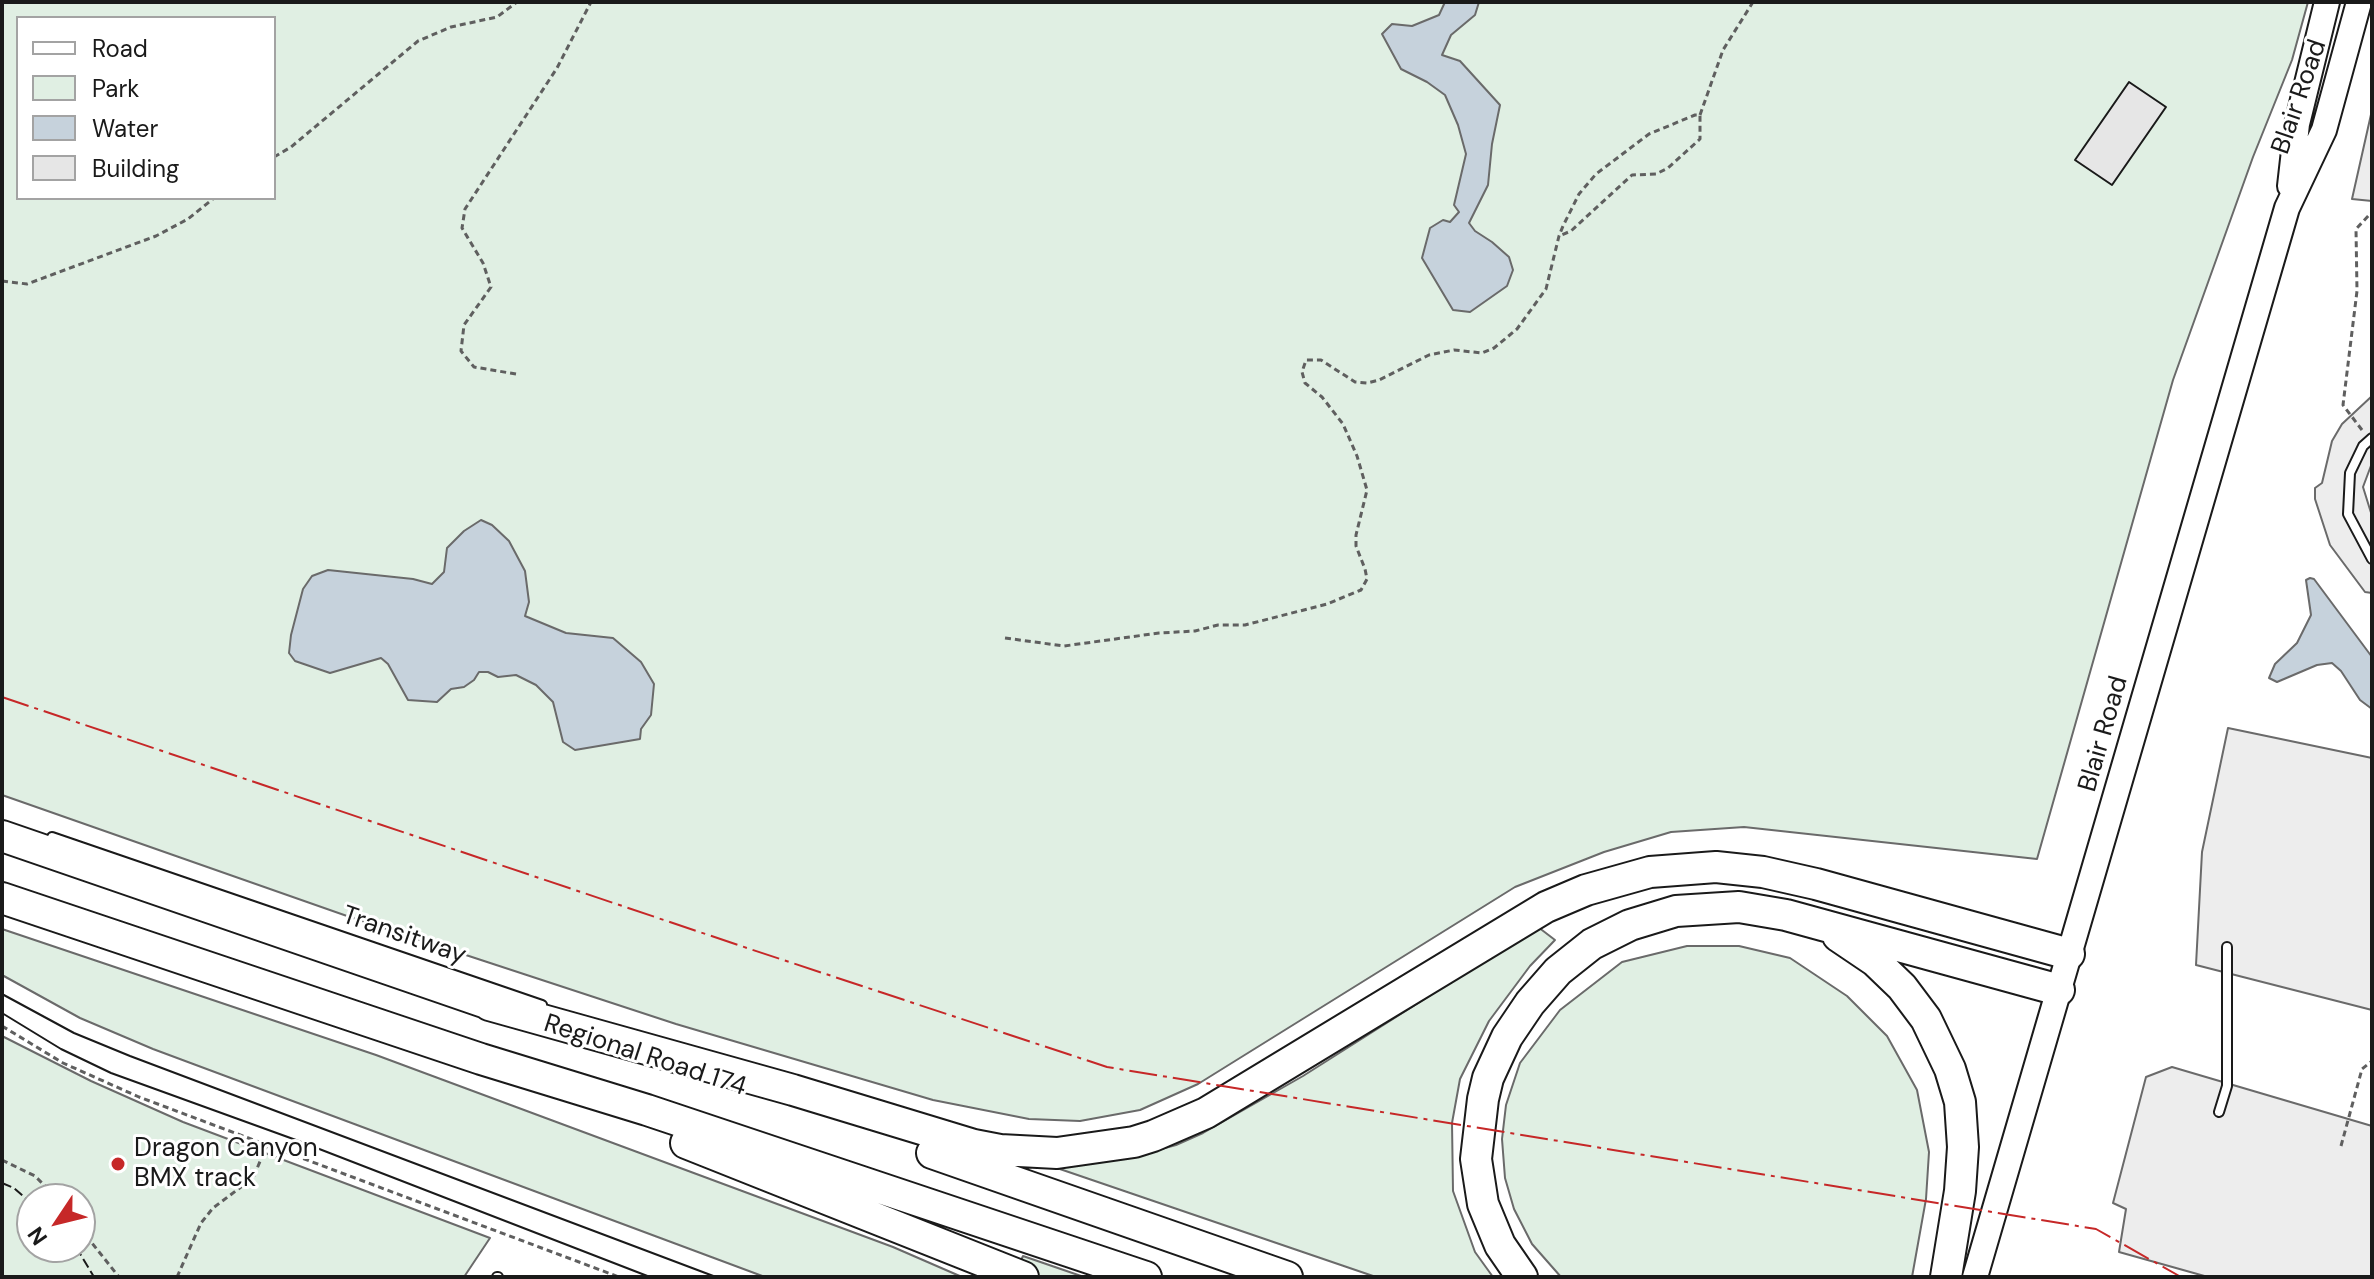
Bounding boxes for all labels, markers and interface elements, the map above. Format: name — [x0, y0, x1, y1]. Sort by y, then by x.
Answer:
legend — [16, 16, 276, 200]
text: Road — [92, 33, 148, 64]
street label: Blair Road — [2266, 36, 2334, 158]
text: Park — [92, 73, 139, 104]
text: Water — [92, 113, 158, 144]
text: Building — [92, 153, 179, 184]
street label: Blair Road — [2073, 673, 2135, 795]
street label: Transitway — [338, 900, 470, 972]
street label: Regional Road 174 — [540, 1009, 750, 1103]
place label: Dragon Canyon BMX track — [134, 1133, 318, 1194]
marker: Dragon Canyon BMX track — [109, 1155, 127, 1173]
north arrow — [16, 1183, 96, 1263]
text: N — [21, 1221, 54, 1251]

